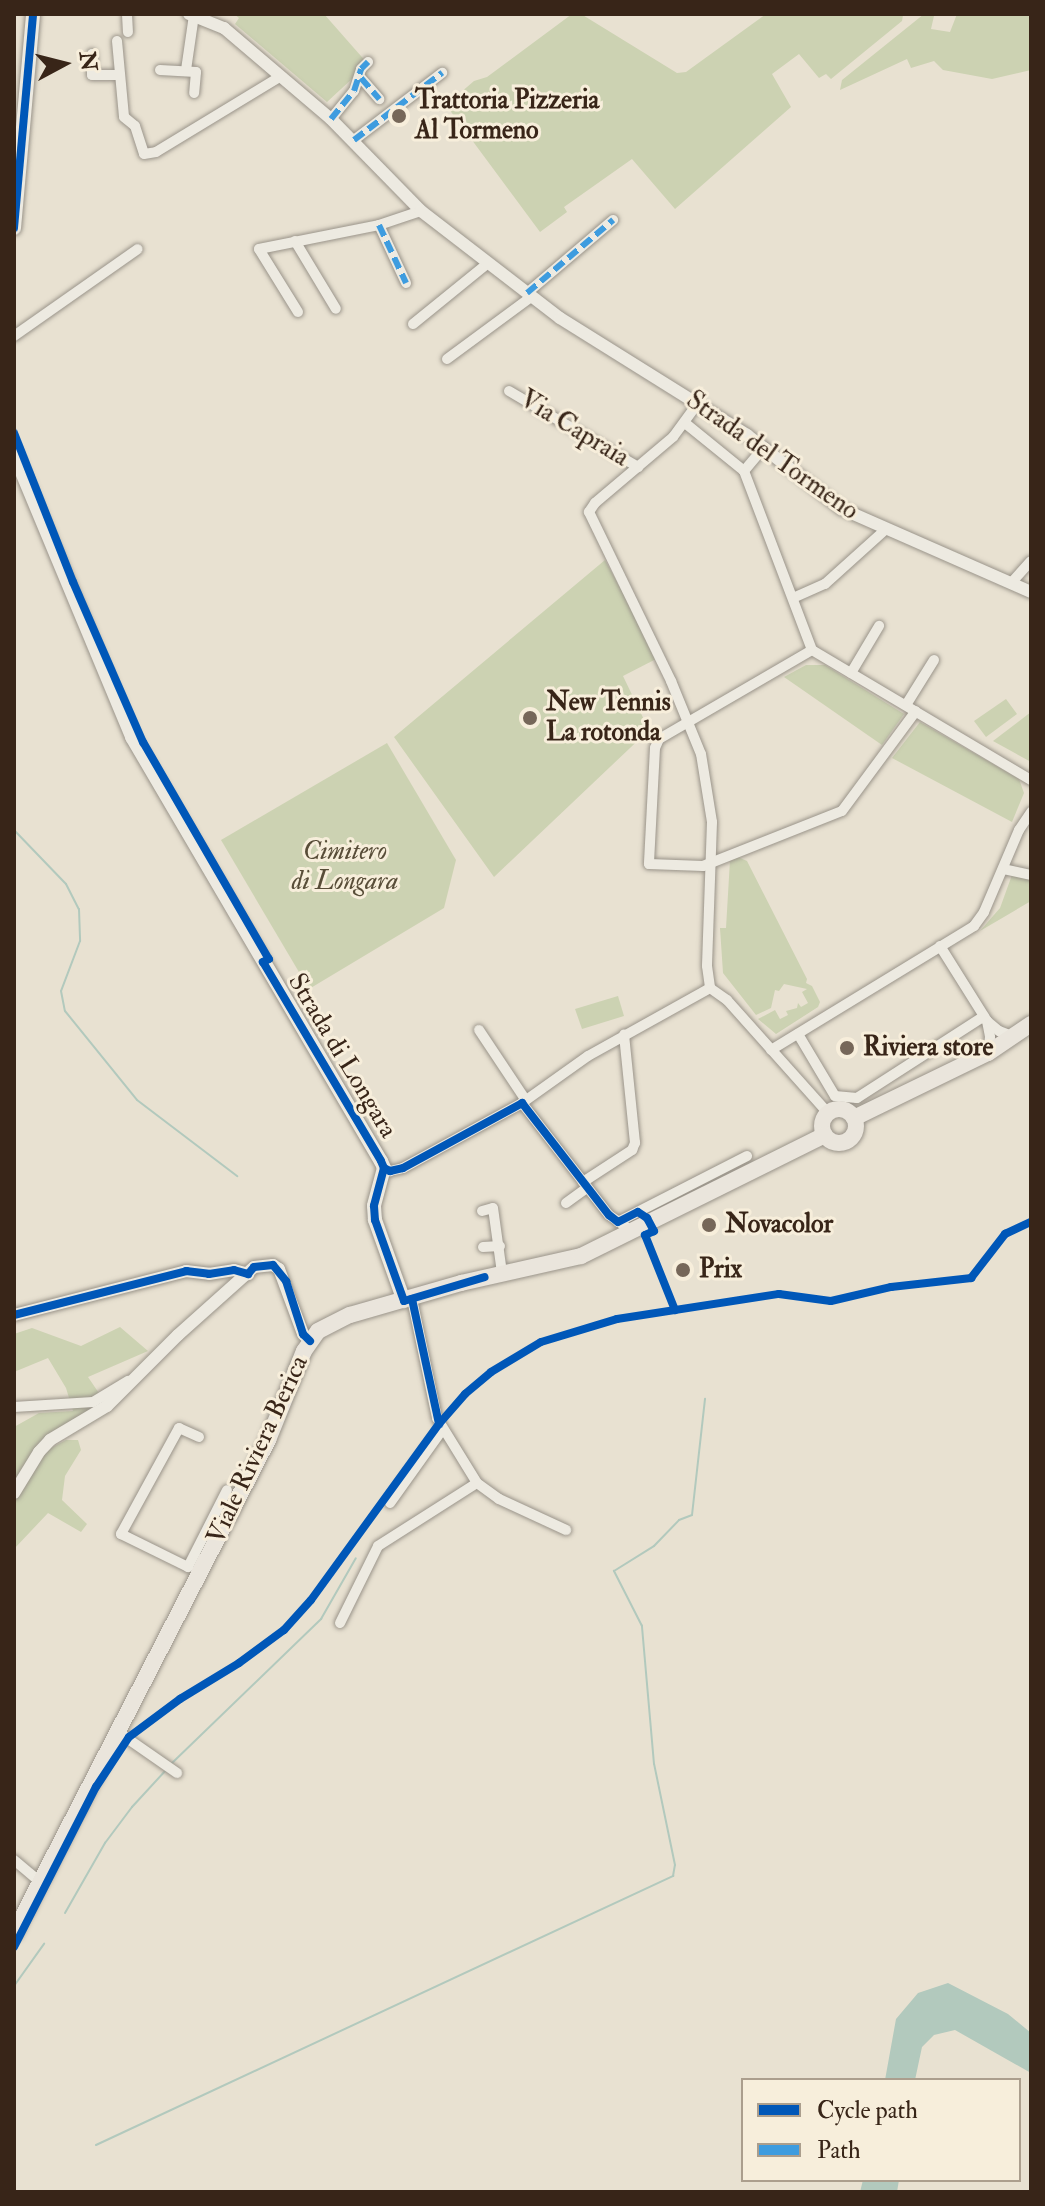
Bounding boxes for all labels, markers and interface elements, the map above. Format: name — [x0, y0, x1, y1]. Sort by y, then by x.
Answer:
north arrow — [24, 24, 104, 104]
text: N — [73, 50, 103, 73]
place label: Trattoria Pizzeria Al Tormeno — [415, 85, 599, 146]
marker: Trattoria Pizzeria Al Tormeno — [390, 107, 408, 125]
street label: Via Capraia — [514, 384, 634, 474]
street label: Strada del Tormeno — [680, 385, 864, 527]
place label: New Tennis La rotonda — [546, 687, 671, 748]
marker: New Tennis La rotonda — [521, 709, 539, 727]
park label: Cimitero di Longara — [292, 836, 398, 898]
street label: Strada di Longara — [281, 968, 403, 1144]
place label: Riviera store — [863, 1032, 993, 1064]
marker: Riviera store — [838, 1039, 856, 1057]
place label: Novacolor — [725, 1209, 833, 1241]
marker: Novacolor — [700, 1216, 718, 1234]
place label: Prix — [699, 1254, 742, 1286]
marker: Prix — [674, 1261, 692, 1279]
street label: Viale Riviera Berica — [201, 1351, 315, 1549]
legend — [741, 2078, 1021, 2182]
text: Cycle path — [817, 2095, 918, 2126]
text: Path — [817, 2135, 861, 2166]

